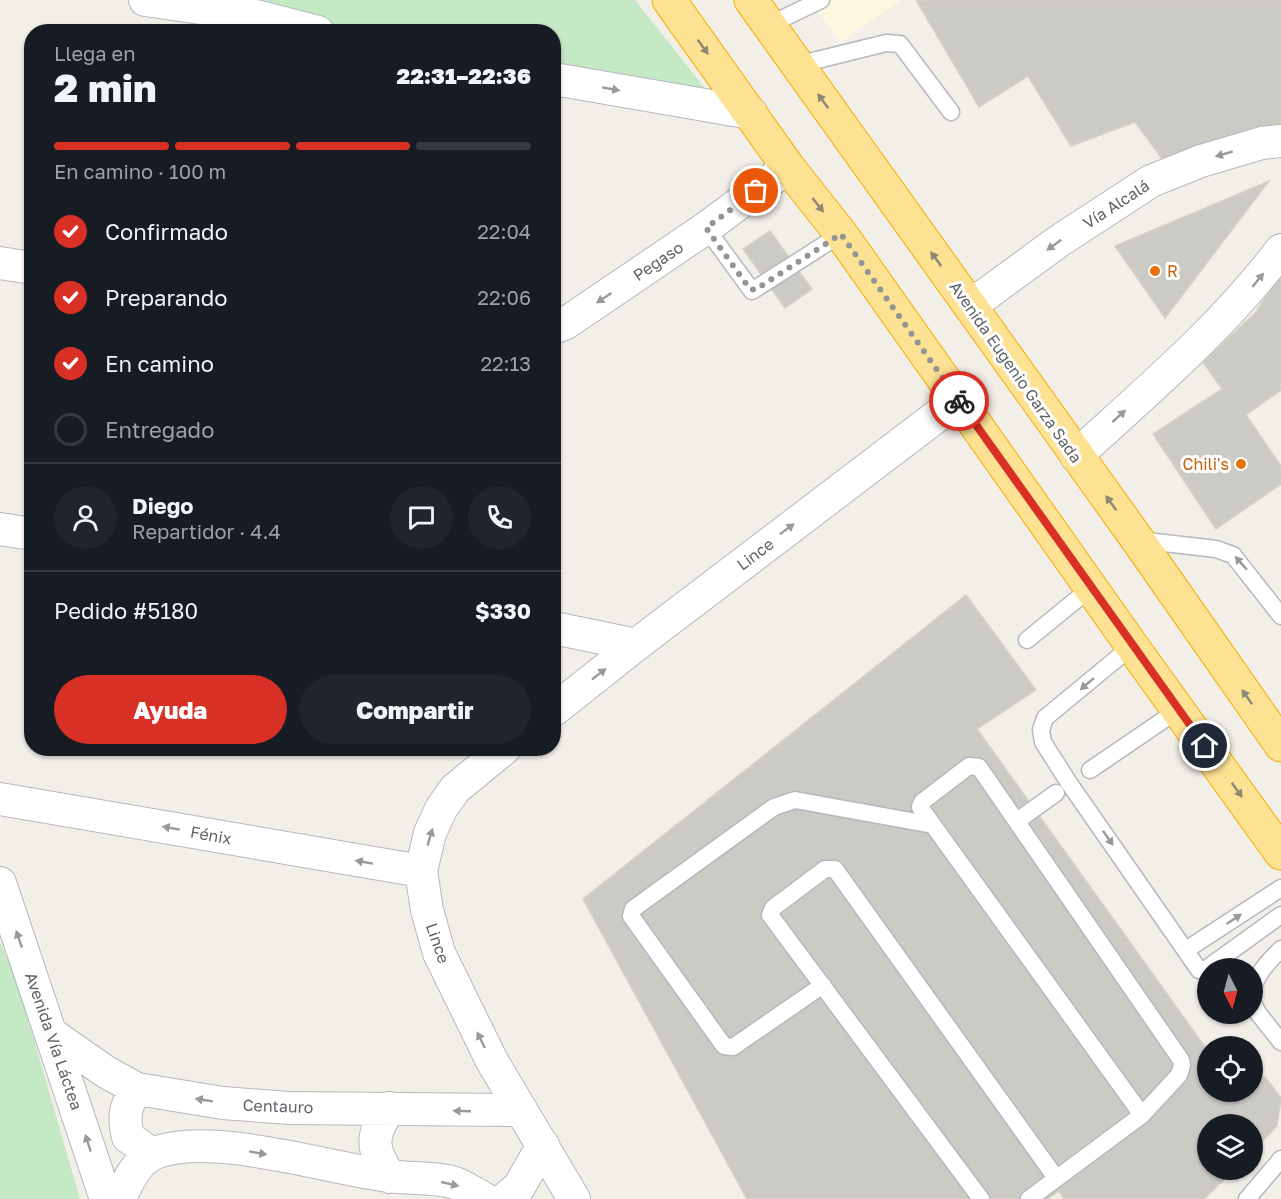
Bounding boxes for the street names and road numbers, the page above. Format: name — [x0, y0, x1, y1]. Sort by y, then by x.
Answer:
street label: Vía Alcalá — [1079, 175, 1153, 233]
street label: Pegaso — [629, 237, 687, 285]
street label: Avenida Eugenio Garza Sada — [946, 277, 1086, 467]
street label: Lince — [733, 534, 777, 574]
street label: Fénix — [189, 822, 233, 848]
street label: Lince — [422, 920, 454, 966]
street label: Avenida Vía Láctea — [21, 969, 87, 1113]
street label: Centauro — [242, 1095, 314, 1117]

